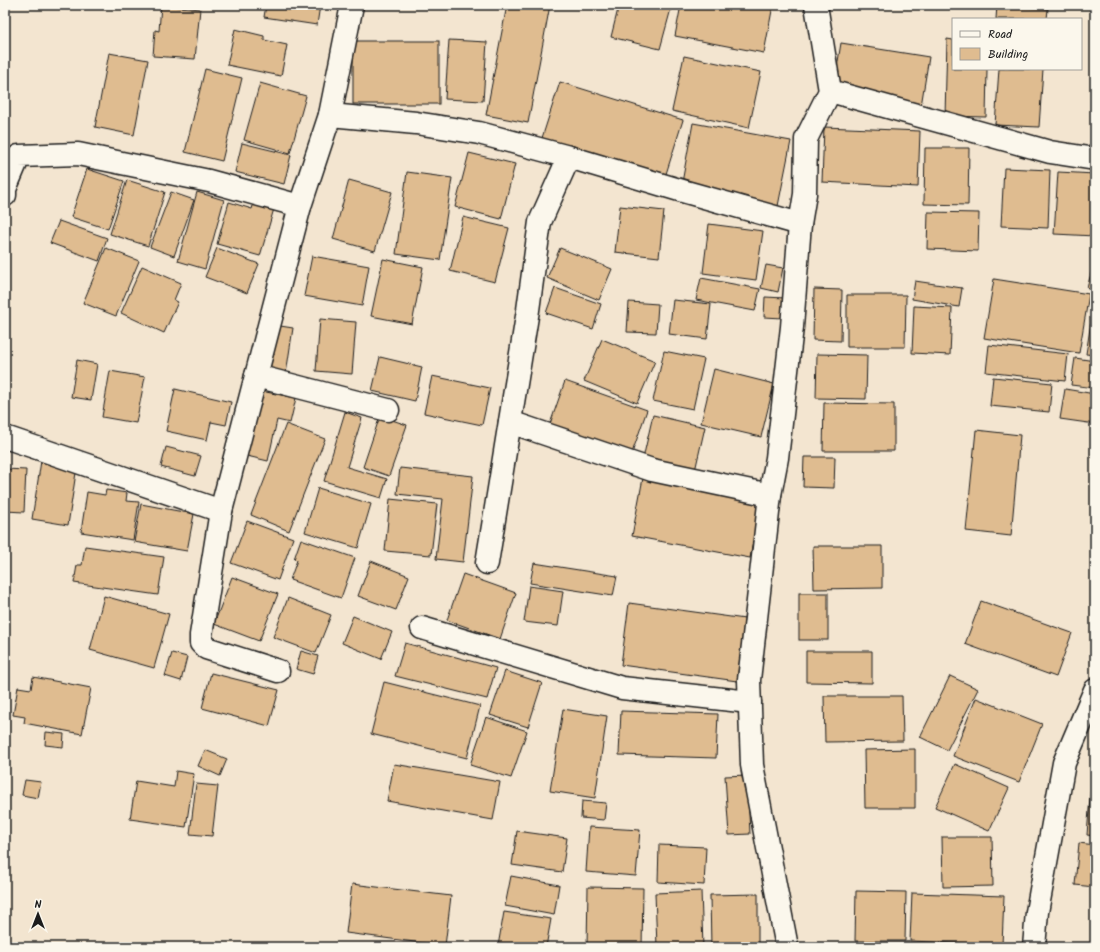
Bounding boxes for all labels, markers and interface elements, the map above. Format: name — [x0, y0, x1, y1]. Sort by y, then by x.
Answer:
legend — [952, 18, 1082, 70]
text: Road — [988, 25, 1013, 44]
text: Building — [988, 45, 1028, 64]
north arrow — [18, 894, 58, 934]
text: N — [35, 896, 42, 914]

